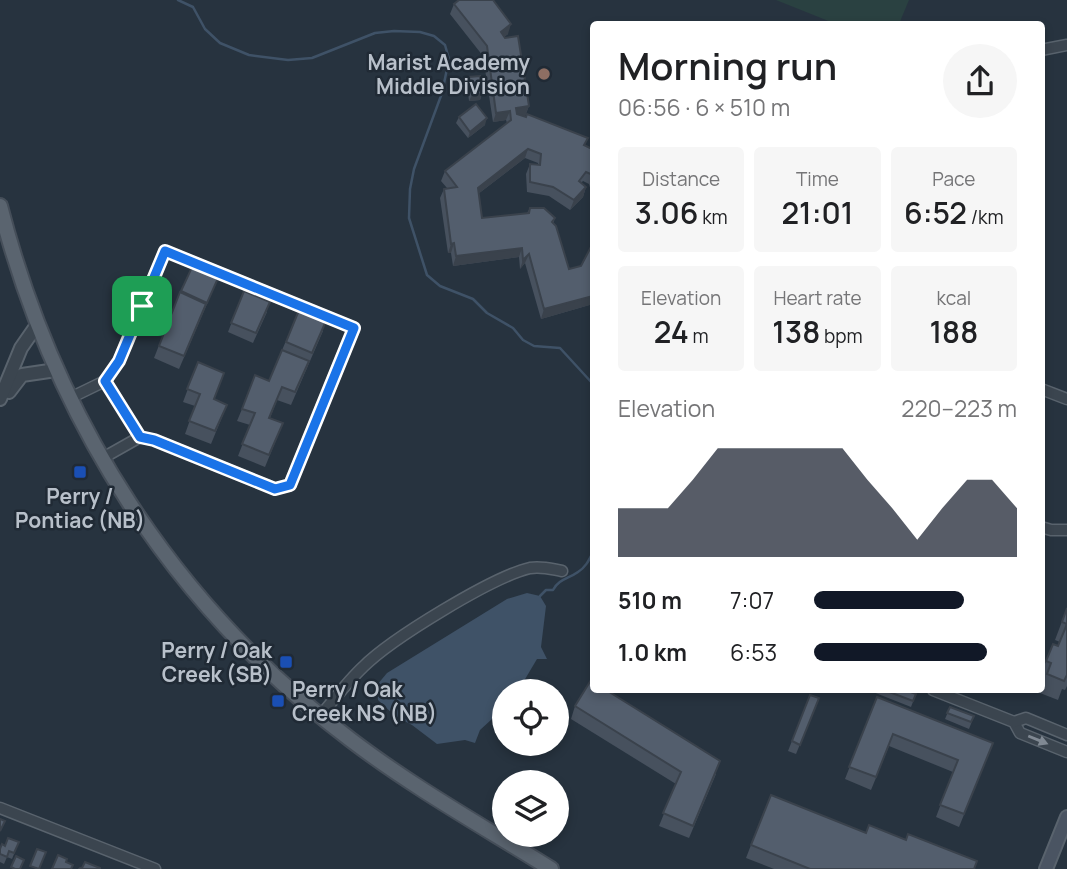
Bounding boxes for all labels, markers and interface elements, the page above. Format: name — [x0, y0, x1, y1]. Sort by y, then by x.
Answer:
text: Morning run — [618, 39, 837, 91]
button: share — [943, 44, 1017, 118]
place label: Marist Academy Middle Division — [367, 48, 530, 100]
marker: Marist Academy Middle Division — [536, 66, 552, 82]
text: 06:56 · 6 × 510 m — [618, 91, 790, 123]
text: Distance — [642, 166, 720, 192]
text: Time — [796, 166, 839, 192]
text: Pace — [932, 166, 975, 192]
text: 3.06 — [635, 192, 698, 233]
text: 21:01 — [781, 192, 854, 233]
text: 6:52 — [904, 192, 967, 233]
text: km — [698, 204, 728, 230]
text: /km — [967, 204, 1004, 230]
pin — [112, 276, 172, 336]
text: Elevation — [641, 285, 721, 311]
text: Heart rate — [773, 285, 862, 311]
text: kcal — [936, 285, 971, 311]
icon: arrive — [123, 287, 161, 325]
text: 24 — [654, 311, 689, 352]
text: 138 — [772, 311, 820, 352]
text: 188 — [929, 311, 978, 352]
text: m — [689, 323, 709, 349]
text: bpm — [820, 323, 863, 349]
text: Elevation — [618, 392, 715, 424]
text: 220–223 m — [901, 392, 1017, 424]
marker: Perry / Pontiac (NB) — [72, 464, 88, 480]
place label: Perry / Pontiac (NB) — [15, 482, 145, 534]
text: 510 m — [618, 584, 682, 616]
text: 7:07 — [730, 584, 774, 616]
place label: Perry / Oak Creek (SB) — [161, 636, 273, 688]
text: 1.0 km — [618, 636, 687, 668]
text: 6:53 — [730, 636, 777, 668]
marker: Perry / Oak Creek (SB) — [278, 654, 294, 670]
place label: Perry / Oak Creek NS (NB) — [292, 675, 437, 727]
map controls — [492, 679, 569, 847]
button: locate — [492, 679, 569, 756]
marker: Perry / Oak Creek NS (NB) — [270, 693, 286, 709]
one-way arrow — [1027, 735, 1048, 746]
button: layers — [492, 770, 569, 847]

